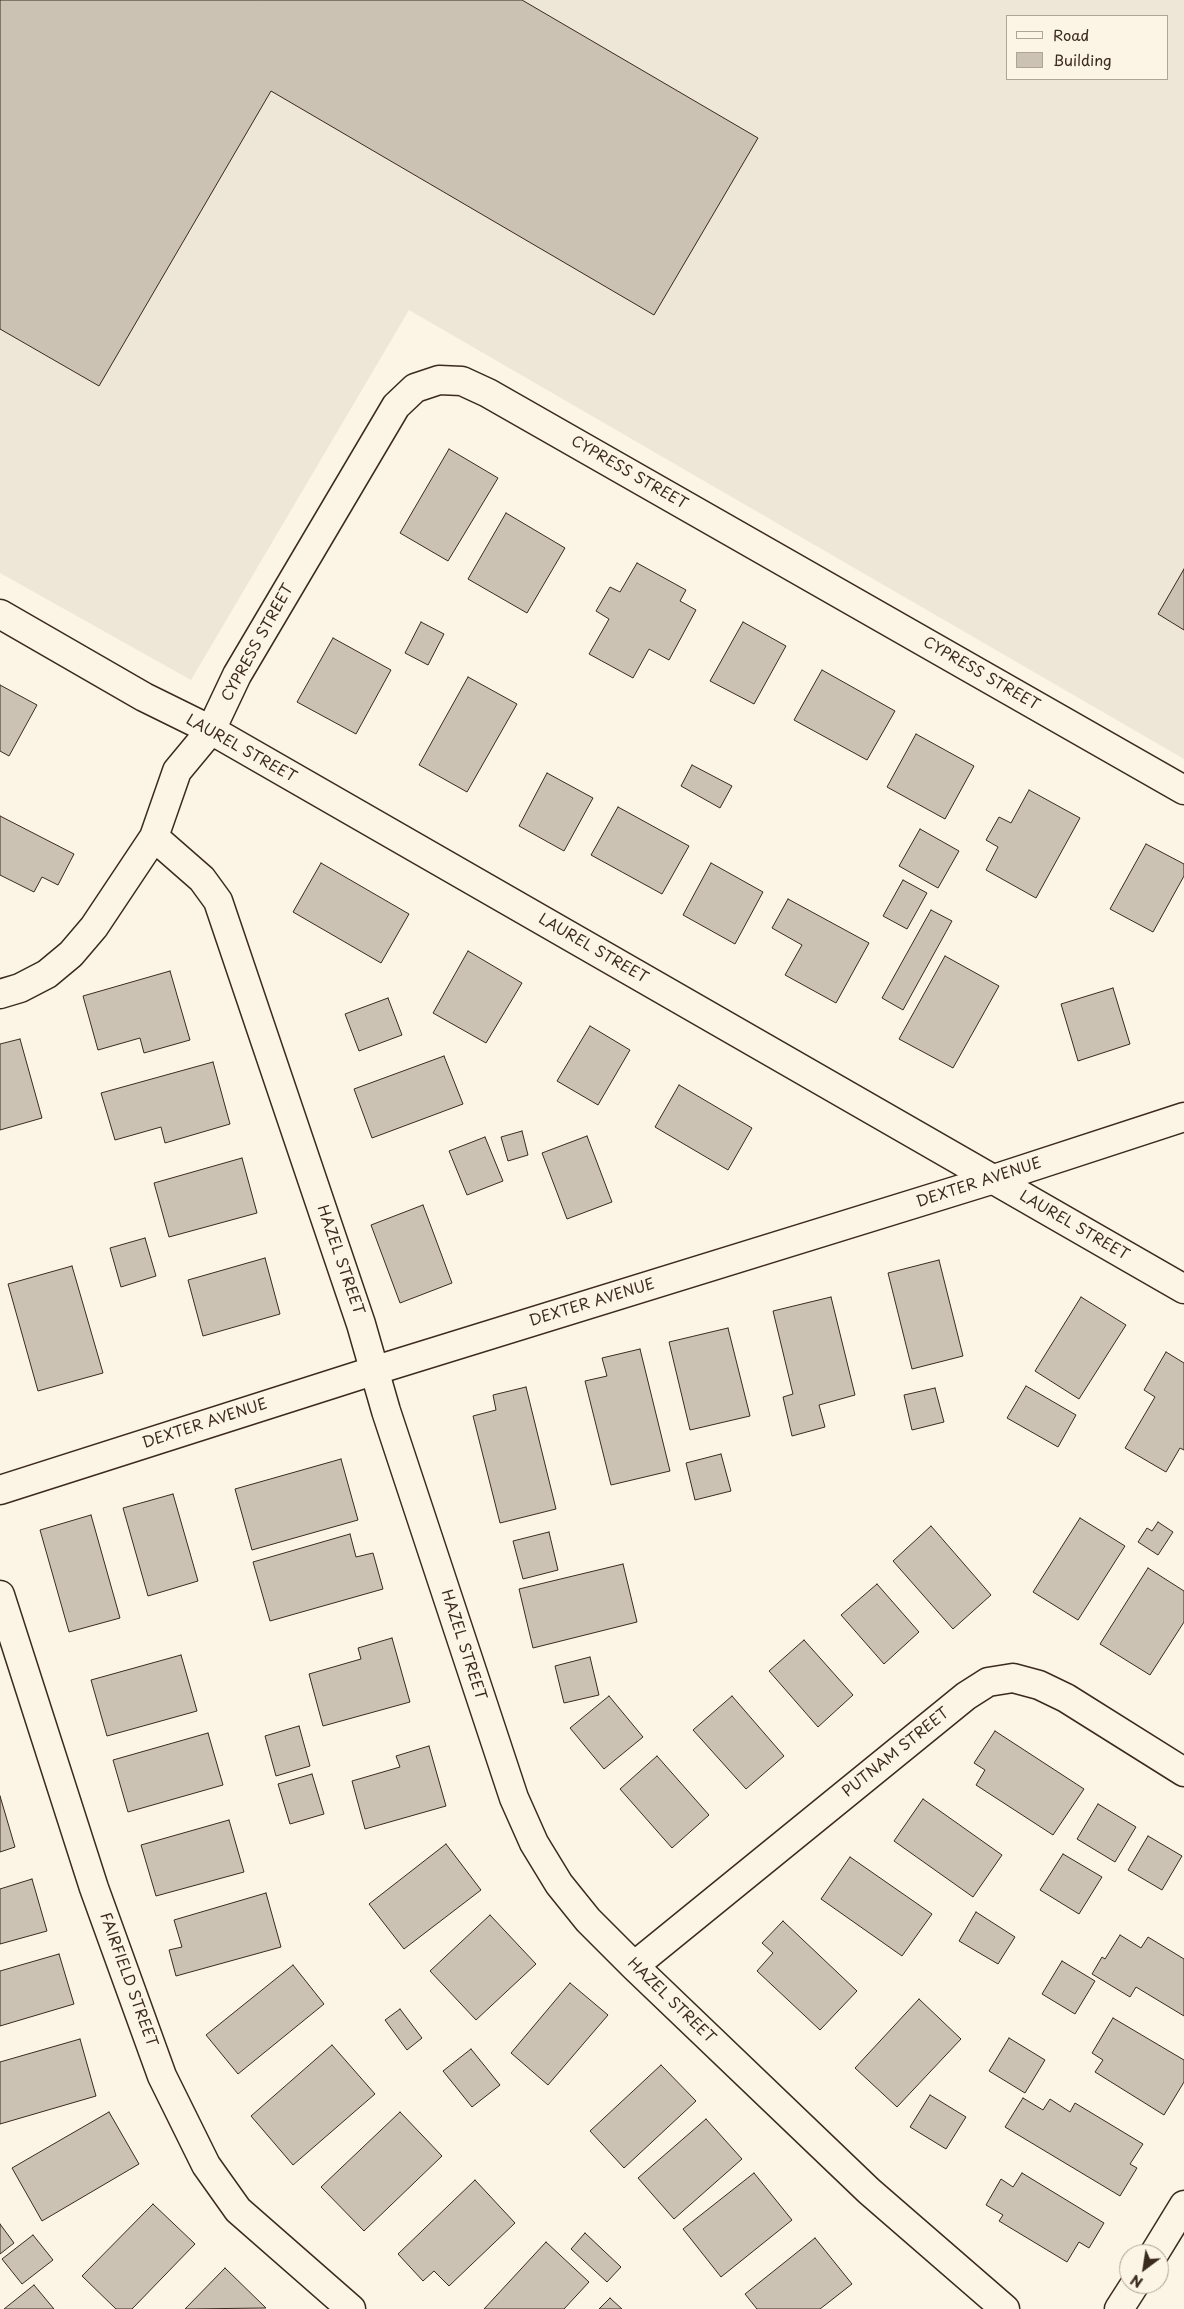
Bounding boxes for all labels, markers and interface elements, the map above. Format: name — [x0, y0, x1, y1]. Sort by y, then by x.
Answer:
legend — [1006, 15, 1169, 80]
text: Road — [1053, 23, 1089, 46]
text: Building — [1053, 48, 1112, 71]
street label: CYPRESS STREET — [568, 432, 690, 514]
street label: CYPRESS STREET — [218, 581, 298, 705]
street label: CYPRESS STREET — [920, 633, 1042, 715]
street label: LAUREL STREET — [183, 711, 299, 787]
street label: LAUREL STREET — [535, 910, 651, 988]
street label: DEXTER AVENUE — [914, 1154, 1044, 1212]
street label: LAUREL STREET — [1016, 1187, 1132, 1265]
street label: HAZEL STREET — [313, 1203, 367, 1317]
street label: DEXTER AVENUE — [527, 1275, 657, 1331]
street label: DEXTER AVENUE — [140, 1395, 270, 1453]
street label: HAZEL STREET — [437, 1587, 489, 1703]
street label: PUTNAM STREET — [839, 1704, 953, 1802]
street label: FAIRFIELD STREET — [95, 1910, 161, 2050]
street label: HAZEL STREET — [623, 1955, 719, 2047]
north arrow — [1119, 2244, 1169, 2294]
text: N — [1126, 2270, 1147, 2293]

